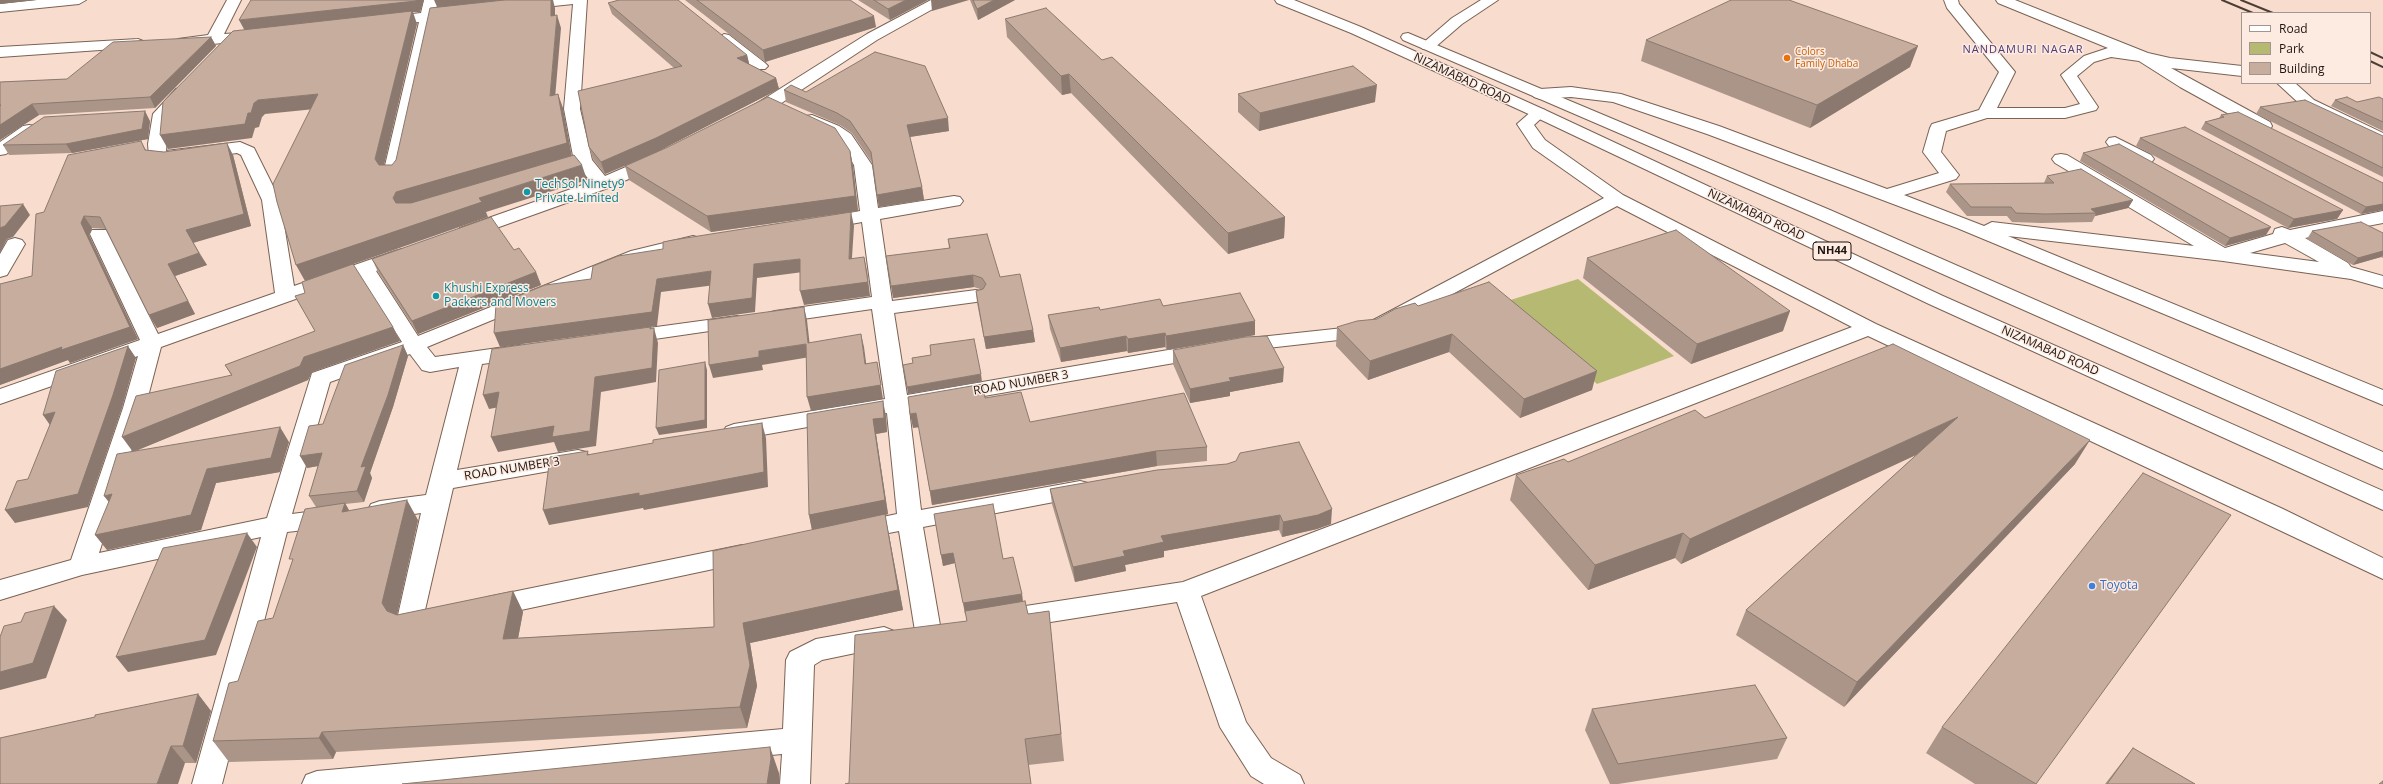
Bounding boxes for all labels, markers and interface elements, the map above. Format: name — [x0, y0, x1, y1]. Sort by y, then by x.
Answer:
legend — [2241, 12, 2371, 84]
text: Road — [2279, 20, 2308, 37]
text: Park — [2279, 40, 2304, 57]
district label: NANDAMURI NAGAR — [1962, 43, 2084, 57]
place label: Colors Family Dhaba — [1795, 46, 1858, 70]
street label: NIZAMABAD ROAD — [1411, 50, 1513, 108]
marker: Colors Family Dhaba — [1782, 53, 1792, 63]
text: Building — [2279, 60, 2324, 77]
place label: TechSol Ninety9 Private Limited — [535, 178, 625, 206]
street label: NIZAMABAD ROAD — [1705, 186, 1807, 244]
marker: TechSol Ninety9 Private Limited — [522, 187, 532, 197]
road number: NH44 — [1813, 242, 1851, 260]
place label: Khushi Express Packers and Movers — [444, 282, 556, 310]
marker: Khushi Express Packers and Movers — [431, 291, 441, 301]
street label: NIZAMABAD ROAD — [1999, 323, 2101, 379]
street label: ROAD NUMBER 3 — [972, 368, 1070, 398]
street label: ROAD NUMBER 3 — [463, 454, 561, 484]
place label: Toyota — [2100, 579, 2138, 593]
marker: Toyota — [2087, 581, 2097, 591]

